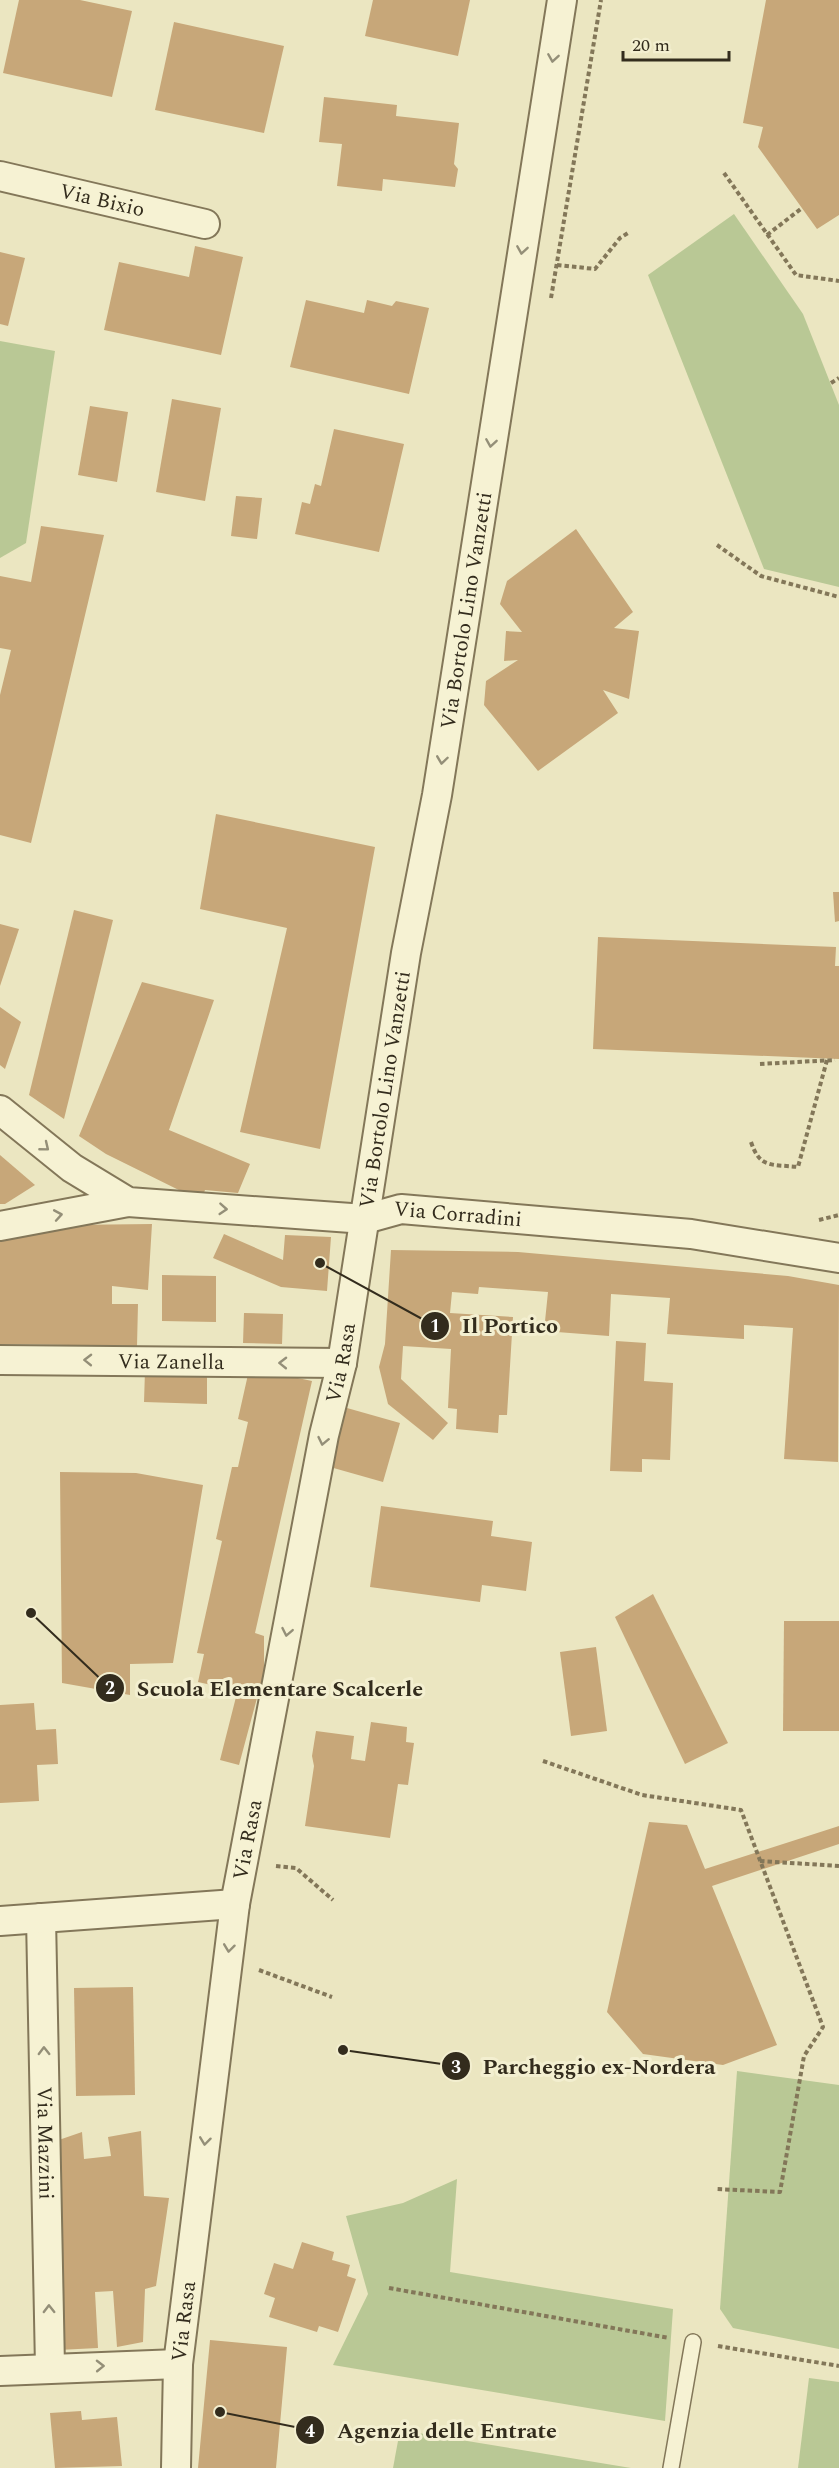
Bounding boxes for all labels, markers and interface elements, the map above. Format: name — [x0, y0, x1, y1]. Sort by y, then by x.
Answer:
scale bar — [623, 24, 730, 62]
text: 20 m — [632, 32, 670, 59]
one-way arrow — [547, 53, 559, 62]
street label: Via Bixio — [56, 175, 148, 226]
one-way arrow — [516, 246, 528, 255]
one-way arrow — [485, 437, 498, 447]
street label: Via Bortolo Lino Vanzetti — [433, 489, 501, 732]
one-way arrow — [436, 755, 448, 765]
street label: Via Bortolo Lino Vanzetti — [351, 969, 420, 1211]
one-way arrow — [39, 1139, 50, 1150]
street label: Via Corradini — [392, 1193, 523, 1236]
one-way arrow — [219, 1202, 228, 1215]
one-way arrow — [52, 1209, 62, 1222]
callout: Il Portico — [420, 1306, 571, 1346]
text: Il Portico — [462, 1310, 558, 1343]
text: 1 — [430, 1313, 440, 1340]
street label: Via Rasa — [318, 1320, 365, 1407]
street label: Via Zanella — [118, 1346, 225, 1379]
one-way arrow — [84, 1354, 93, 1366]
one-way arrow — [279, 1356, 288, 1369]
one-way arrow — [318, 1435, 331, 1445]
one-way arrow — [281, 1627, 294, 1637]
callout: Scuola Elementare Scalcerle — [95, 1668, 435, 1708]
text: Scuola Elementare Scalcerle — [137, 1673, 423, 1706]
text: 2 — [105, 1675, 115, 1702]
street label: Via Rasa — [225, 1796, 272, 1883]
one-way arrow — [224, 1943, 236, 1952]
one-way arrow — [37, 2046, 50, 2055]
callout: Parcheggio ex-Nordera — [441, 2046, 728, 2086]
text: Parcheggio ex-Nordera — [482, 2051, 716, 2084]
text: 3 — [451, 2054, 461, 2081]
street label: Via Mazzini — [27, 2086, 62, 2200]
one-way arrow — [200, 2137, 212, 2146]
street label: Via Rasa — [163, 2278, 205, 2364]
one-way arrow — [42, 2304, 55, 2313]
one-way arrow — [96, 2360, 105, 2372]
callout: Agenzia delle Entrate — [295, 2410, 569, 2450]
text: Agenzia delle Entrate — [337, 2415, 557, 2448]
text: 4 — [305, 2418, 315, 2445]

